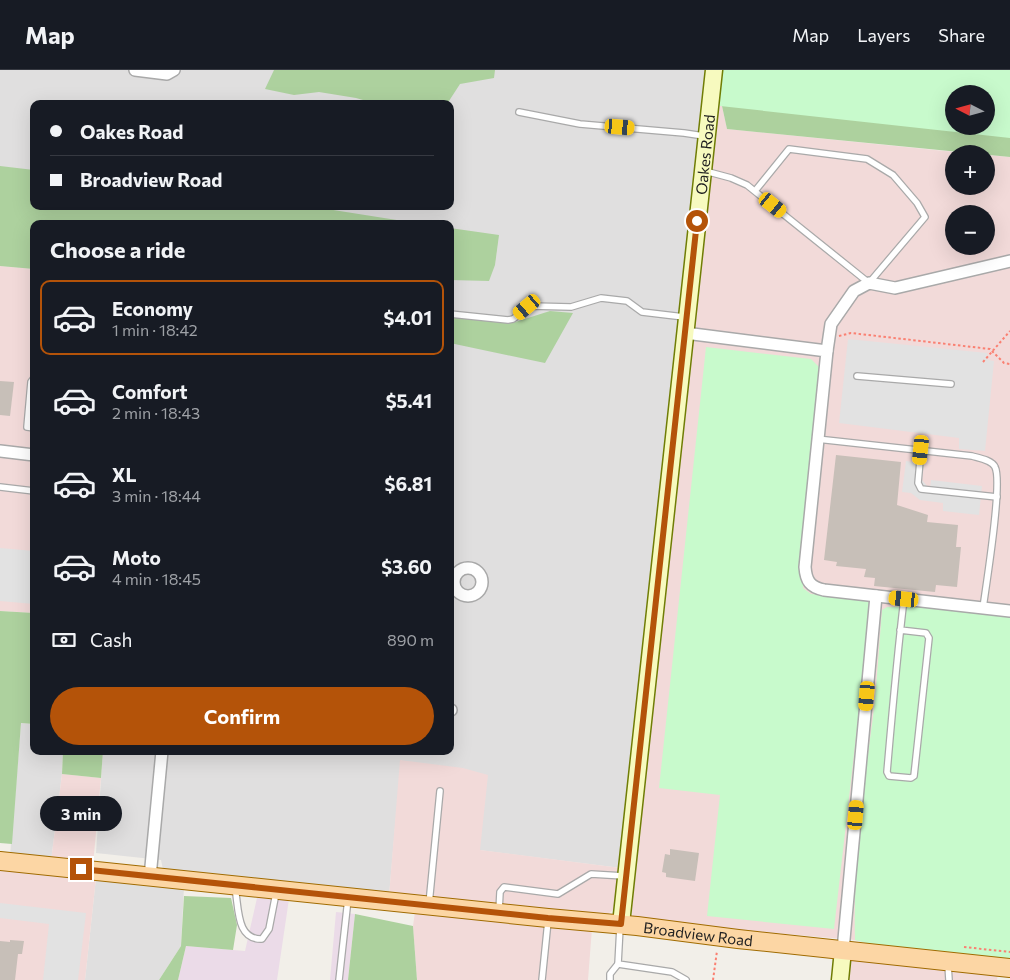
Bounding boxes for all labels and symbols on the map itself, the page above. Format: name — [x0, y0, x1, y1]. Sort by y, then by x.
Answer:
north arrow — [945, 85, 995, 135]
street label: Oakes Road — [691, 114, 718, 196]
car — [604, 118, 635, 136]
car — [756, 190, 789, 220]
route start — [686, 210, 708, 232]
car — [510, 292, 543, 322]
car — [911, 434, 930, 466]
car — [888, 590, 919, 608]
car — [858, 680, 875, 712]
callout: 3 min — [40, 796, 122, 832]
car — [847, 799, 864, 831]
route end — [70, 858, 92, 880]
street label: Broadview Road — [642, 918, 754, 950]

